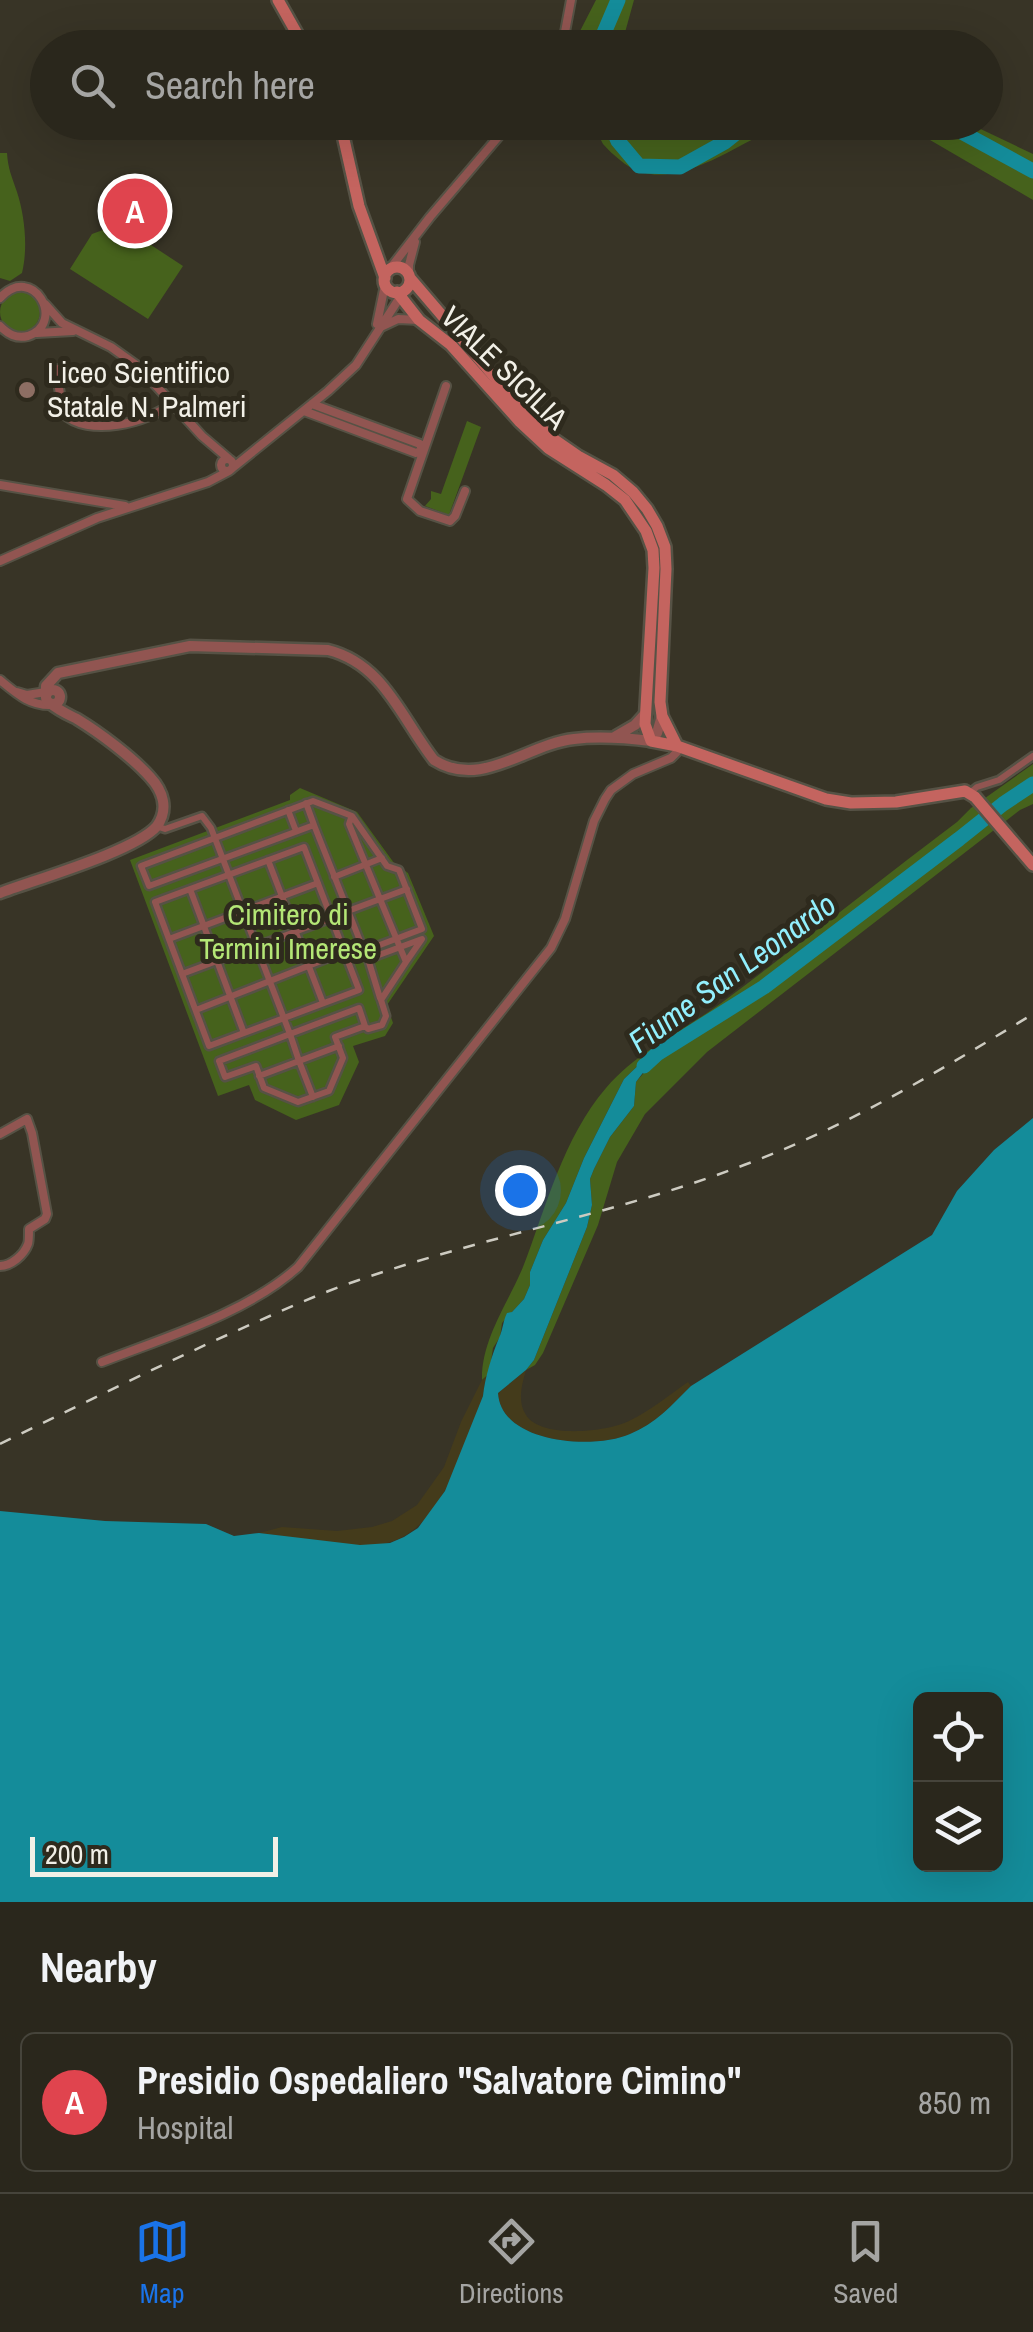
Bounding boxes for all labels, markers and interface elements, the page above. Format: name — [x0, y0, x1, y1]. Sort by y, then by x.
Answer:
search box — [30, 30, 1003, 140]
icon: search — [65, 58, 120, 113]
text: Search here — [145, 60, 315, 111]
pin: A — [102, 174, 168, 248]
street label: VIALE SICILIA — [433, 297, 577, 438]
place label: Liceo Scientifico Statale N. Palmeri — [47, 352, 247, 426]
marker: Liceo Scientifico Statale N. Palmeri — [16, 379, 38, 401]
water label: Fiume San Leonardo — [619, 883, 844, 1062]
park label: Cimitero di Termini Imerese — [199, 894, 377, 968]
your location — [495, 1165, 546, 1216]
map controls — [913, 1692, 1003, 1872]
button: locate — [913, 1692, 1003, 1782]
button: layers — [913, 1782, 1003, 1872]
scale bar — [30, 1832, 278, 1876]
text: 200 m — [45, 1835, 109, 1873]
text: Nearby — [40, 1939, 157, 1995]
text: Presidio Ospedaliero "Salvatore Cimino" — [137, 2055, 742, 2106]
text: A — [65, 2081, 84, 2124]
text: 850 m — [918, 2081, 991, 2124]
text: Hospital — [137, 2106, 233, 2149]
tab: Map — [135, 2214, 190, 2312]
tab: Directions — [459, 2214, 564, 2312]
tab: Saved — [833, 2214, 898, 2312]

